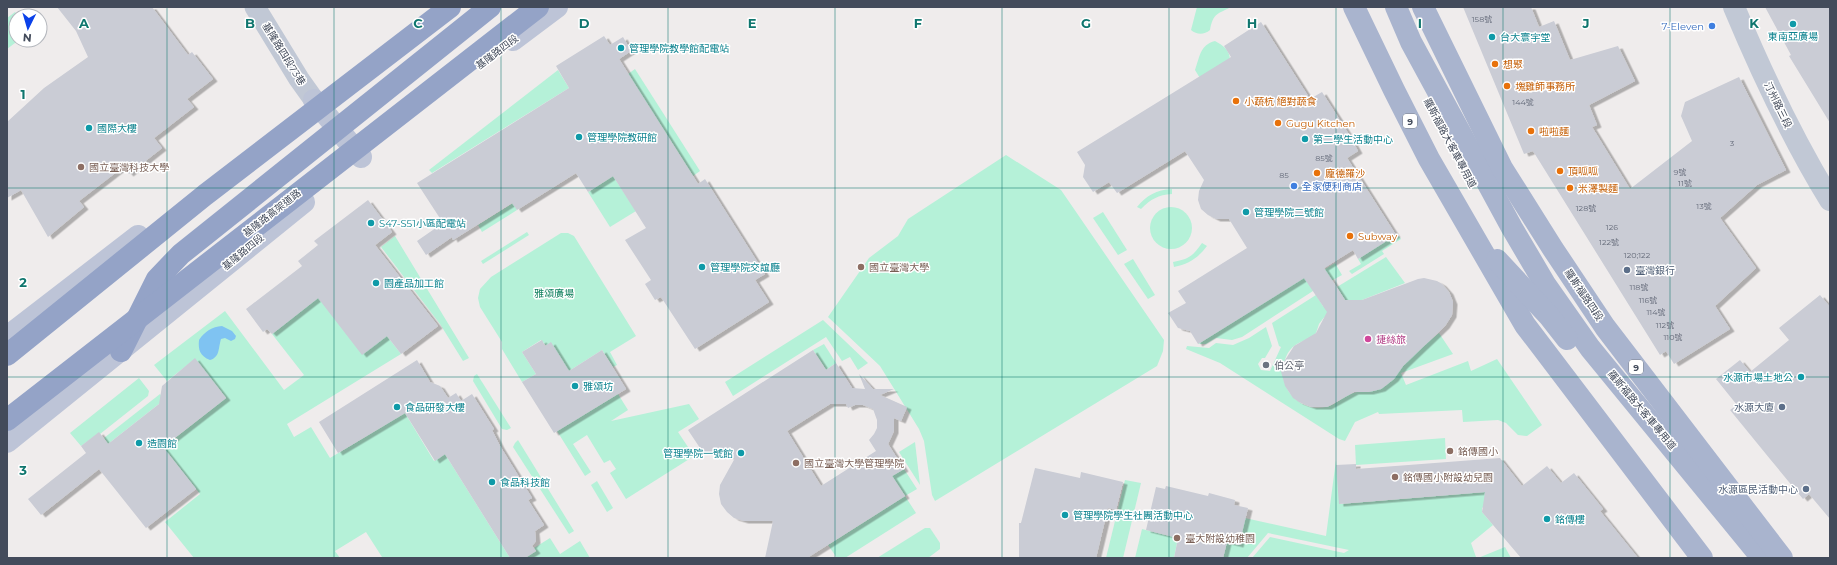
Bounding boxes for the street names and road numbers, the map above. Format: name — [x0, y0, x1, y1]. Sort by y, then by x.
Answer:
street label: 基隆路四段73巷 — [260, 20, 308, 88]
street label: 基隆路四段 — [473, 32, 521, 72]
street label: 汀州路三段 — [1761, 80, 1795, 130]
street label: 羅斯福路大客車專用道 — [1421, 96, 1479, 190]
road number: 9 — [1403, 114, 1417, 128]
street label: 基隆路高架道路 — [240, 186, 304, 240]
street label: 基隆路四段 — [219, 231, 267, 273]
street label: 羅斯福路四段 — [1562, 266, 1606, 324]
road number: 9 — [1629, 360, 1643, 374]
street label: 羅斯福路大客車專用道 — [1605, 368, 1679, 452]

